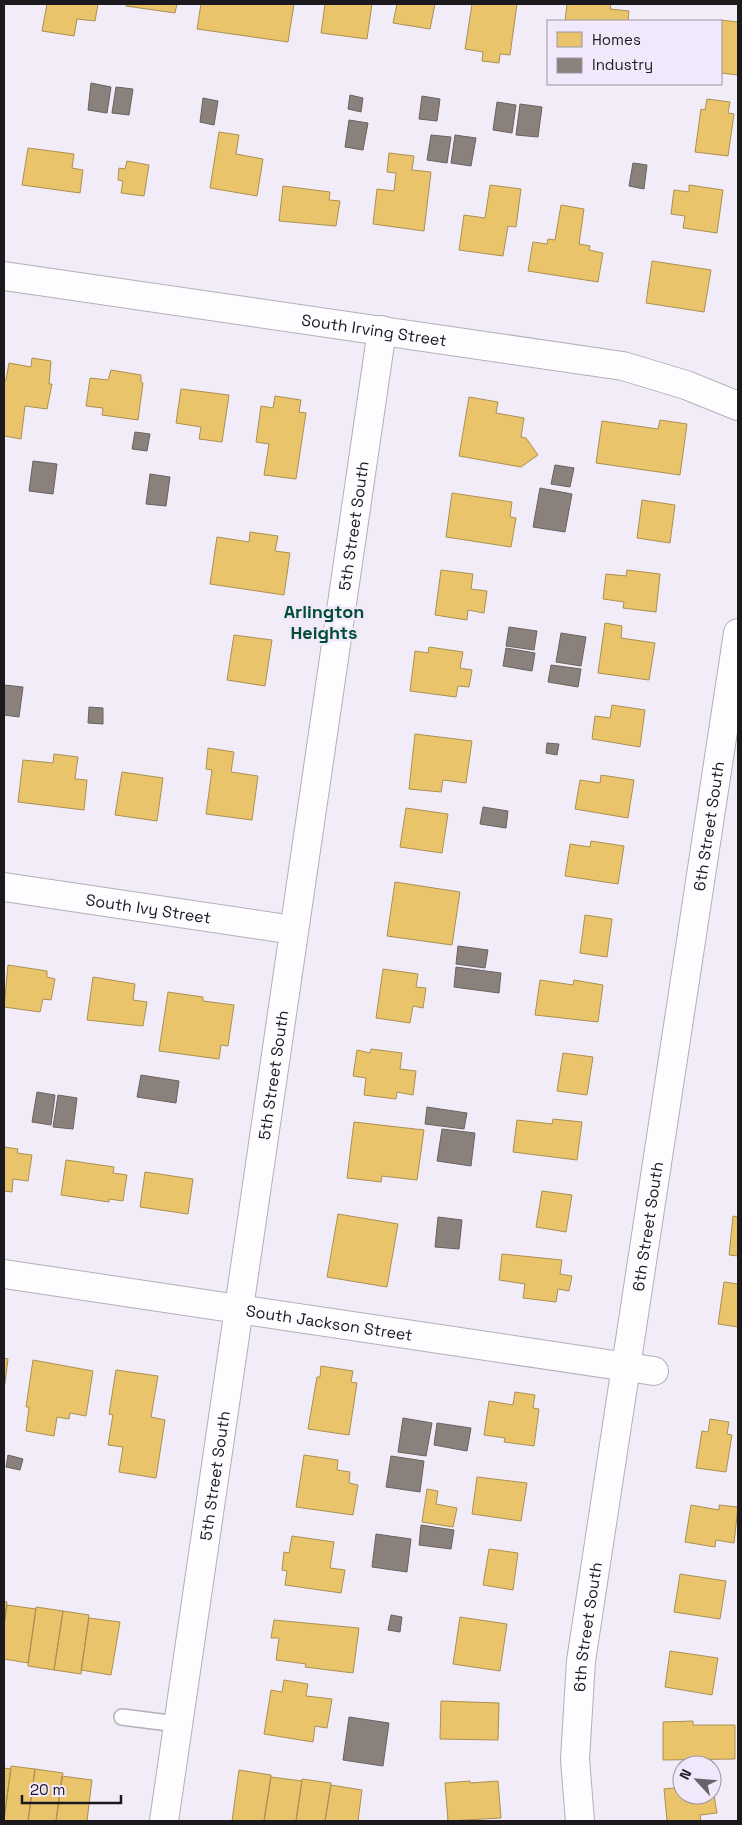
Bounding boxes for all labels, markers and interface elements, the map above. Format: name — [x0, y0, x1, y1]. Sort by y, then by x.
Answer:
legend — [547, 20, 722, 85]
text: Homes — [592, 30, 641, 49]
text: Industry — [592, 55, 653, 74]
street label: South Irving Street — [300, 309, 448, 351]
street label: 5th Street South — [334, 460, 374, 592]
district label: Arlington Heights — [284, 600, 364, 644]
street label: 6th Street South — [689, 760, 729, 892]
street label: South Ivy Street — [84, 889, 212, 929]
street label: 5th Street South — [254, 1009, 293, 1141]
street label: 6th Street South — [628, 1160, 668, 1293]
street label: South Jackson Street — [245, 1300, 414, 1346]
street label: 5th Street South — [195, 1410, 235, 1542]
street label: 6th Street South — [569, 1561, 607, 1692]
north arrow — [672, 1755, 722, 1805]
text: N — [675, 1766, 695, 1782]
scale bar — [22, 1772, 121, 1804]
text: 20 m — [30, 1780, 65, 1799]

